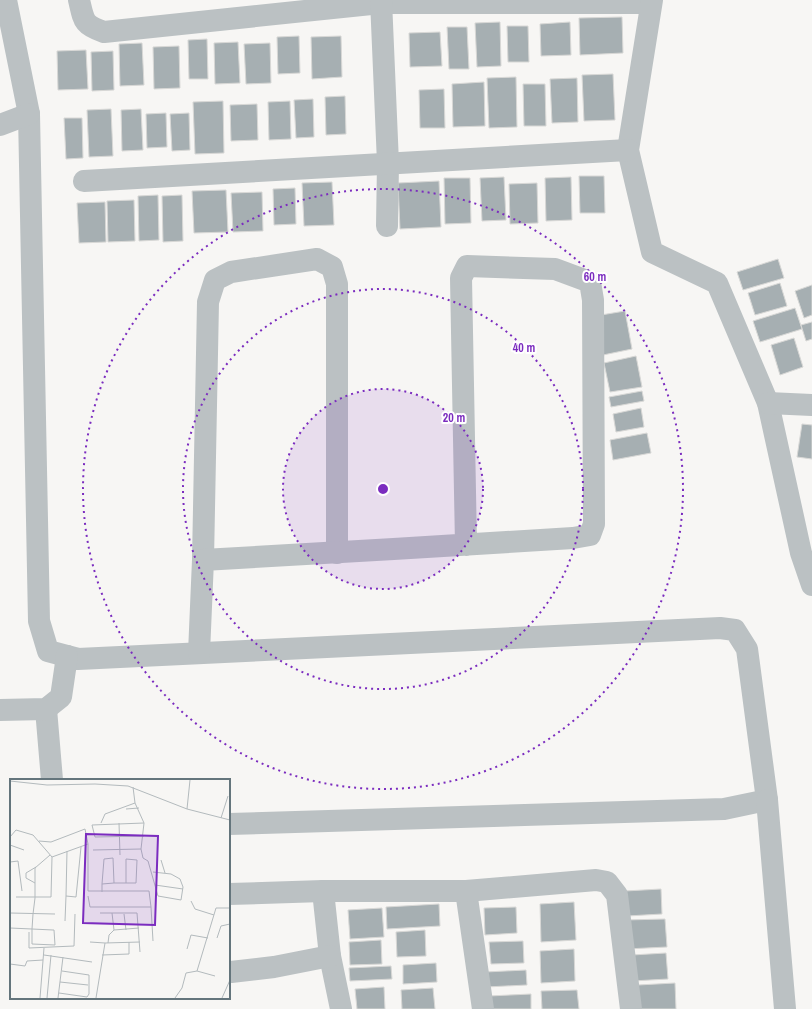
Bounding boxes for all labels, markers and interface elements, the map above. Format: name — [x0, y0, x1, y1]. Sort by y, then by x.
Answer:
text: 60 m — [584, 269, 606, 285]
text: 40 m — [513, 340, 535, 356]
text: 20 m — [443, 410, 465, 426]
centre of rings — [376, 482, 390, 496]
inset map — [10, 779, 230, 999]

